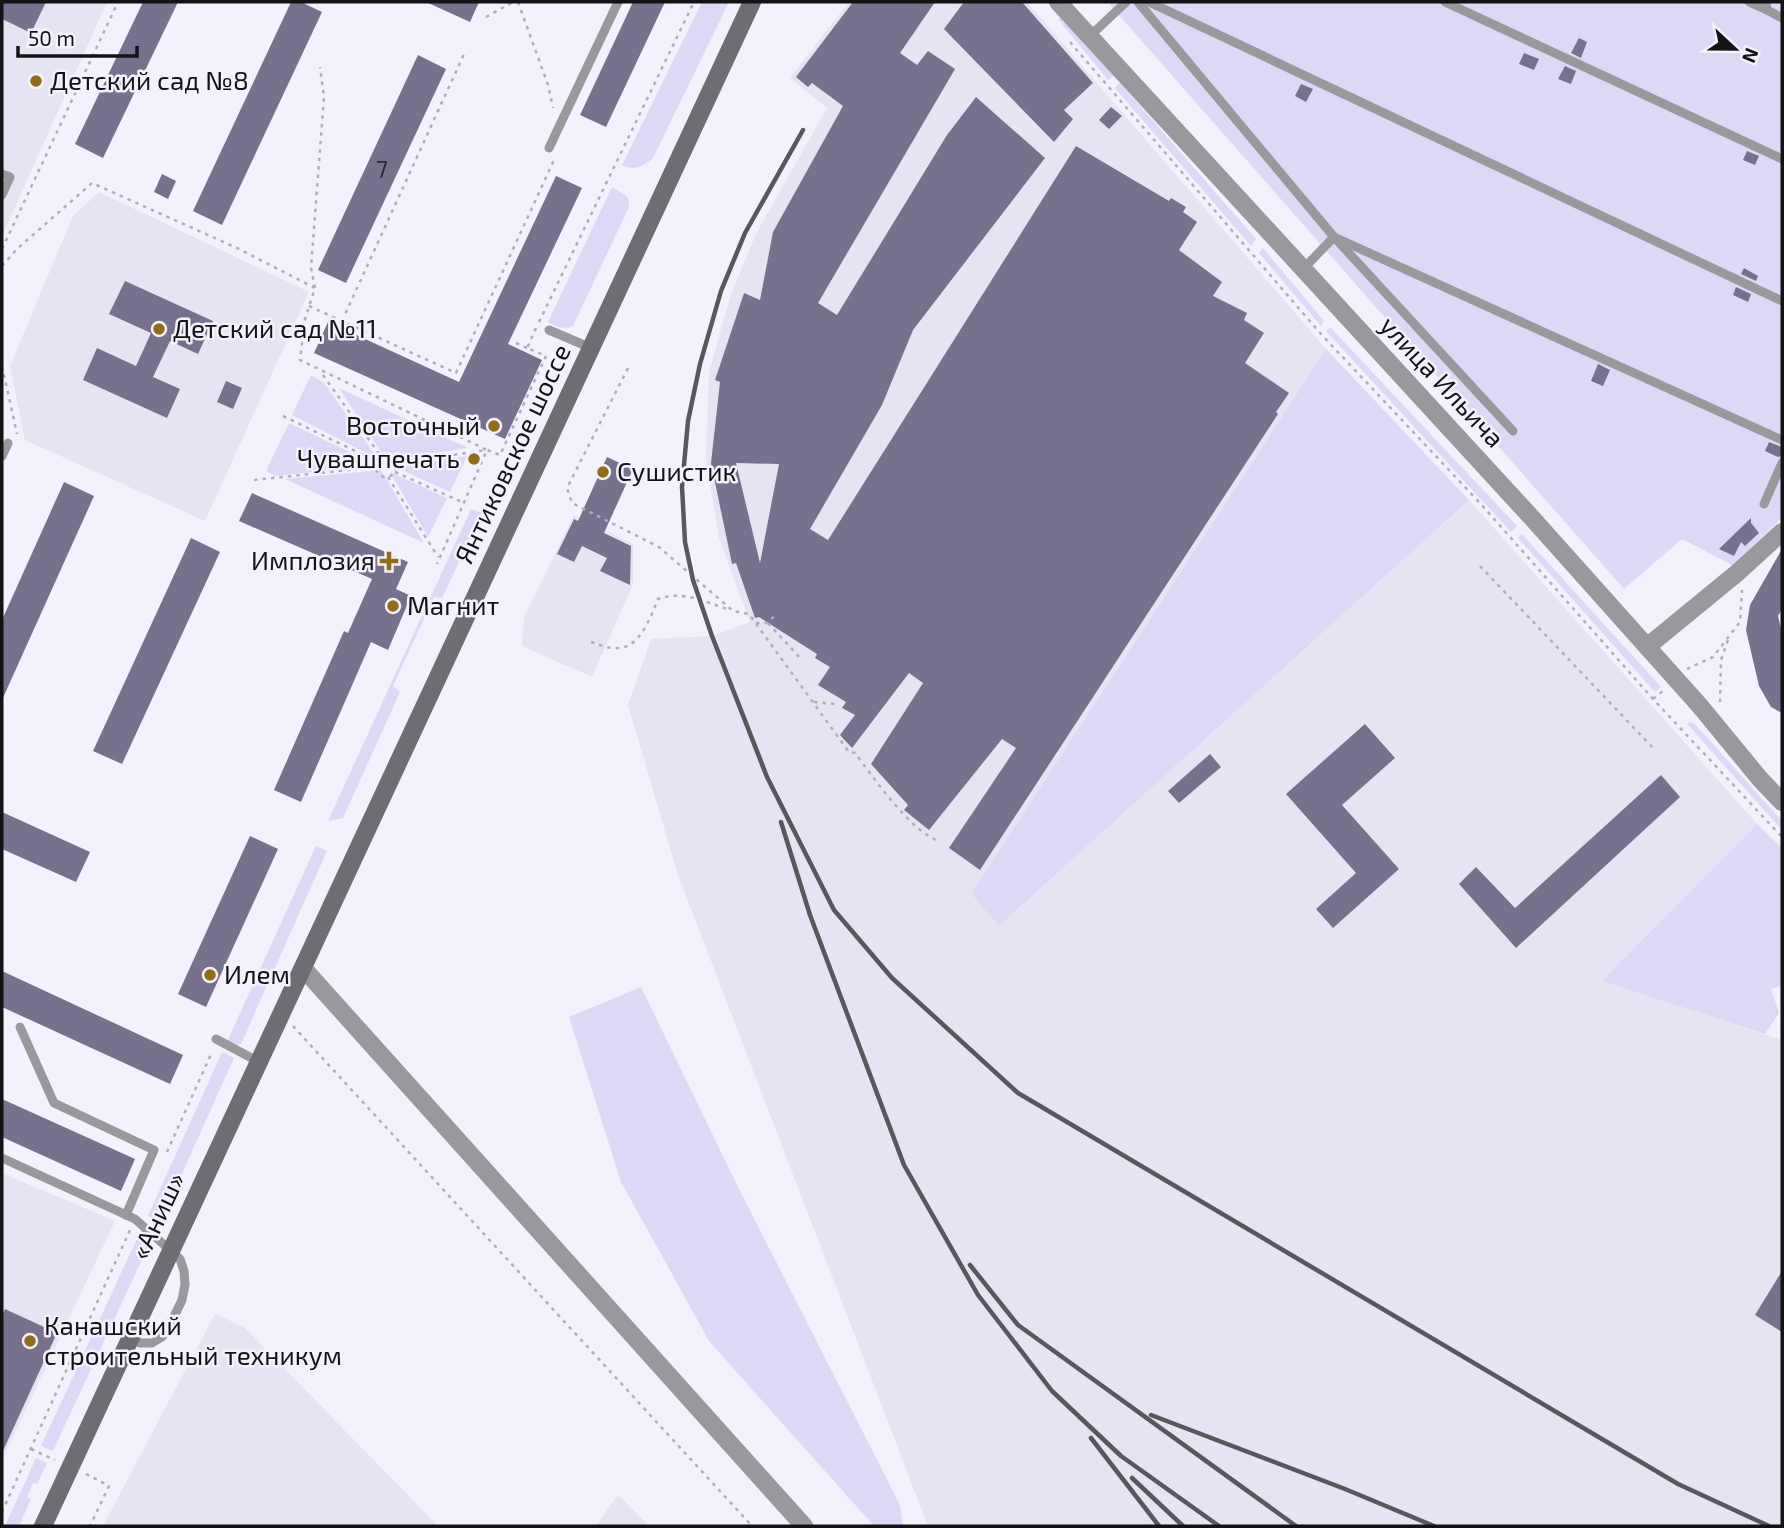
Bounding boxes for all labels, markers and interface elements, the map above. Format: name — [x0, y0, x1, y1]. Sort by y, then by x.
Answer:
scale bar — [18, 14, 136, 58]
north arrow — [1700, 14, 1770, 84]
text: 50 m — [28, 25, 75, 50]
text: N — [1738, 45, 1764, 66]
place label: Детский сад №8 — [50, 64, 249, 95]
marker: Детский сад №8 — [28, 73, 44, 89]
house number: 7 — [376, 155, 388, 183]
street label: улица Ильича — [1374, 309, 1512, 454]
place label: Детский сад №11 — [173, 312, 377, 343]
marker: Детский сад №11 — [151, 321, 167, 337]
street label: Янтиковское шоссе — [447, 339, 576, 568]
place label: Восточный — [346, 409, 480, 440]
marker: Восточный — [486, 418, 502, 434]
place label: Чувашпечать — [297, 442, 460, 474]
marker: Чувашпечать — [466, 451, 482, 467]
place label: Сушистик — [617, 455, 736, 487]
marker: Сушистик — [595, 464, 611, 480]
place label: Имплозия — [251, 544, 375, 575]
marker: Имплозия — [381, 553, 397, 569]
place label: Магнит — [407, 589, 500, 620]
marker: Магнит — [385, 598, 401, 614]
place label: Илем — [224, 958, 290, 989]
marker: Илем — [202, 967, 218, 983]
street label: «Аниш» — [123, 1167, 190, 1264]
place label: Канашский строительный техникум — [44, 1309, 342, 1371]
marker: Канашский строительный техникум — [22, 1333, 38, 1349]

